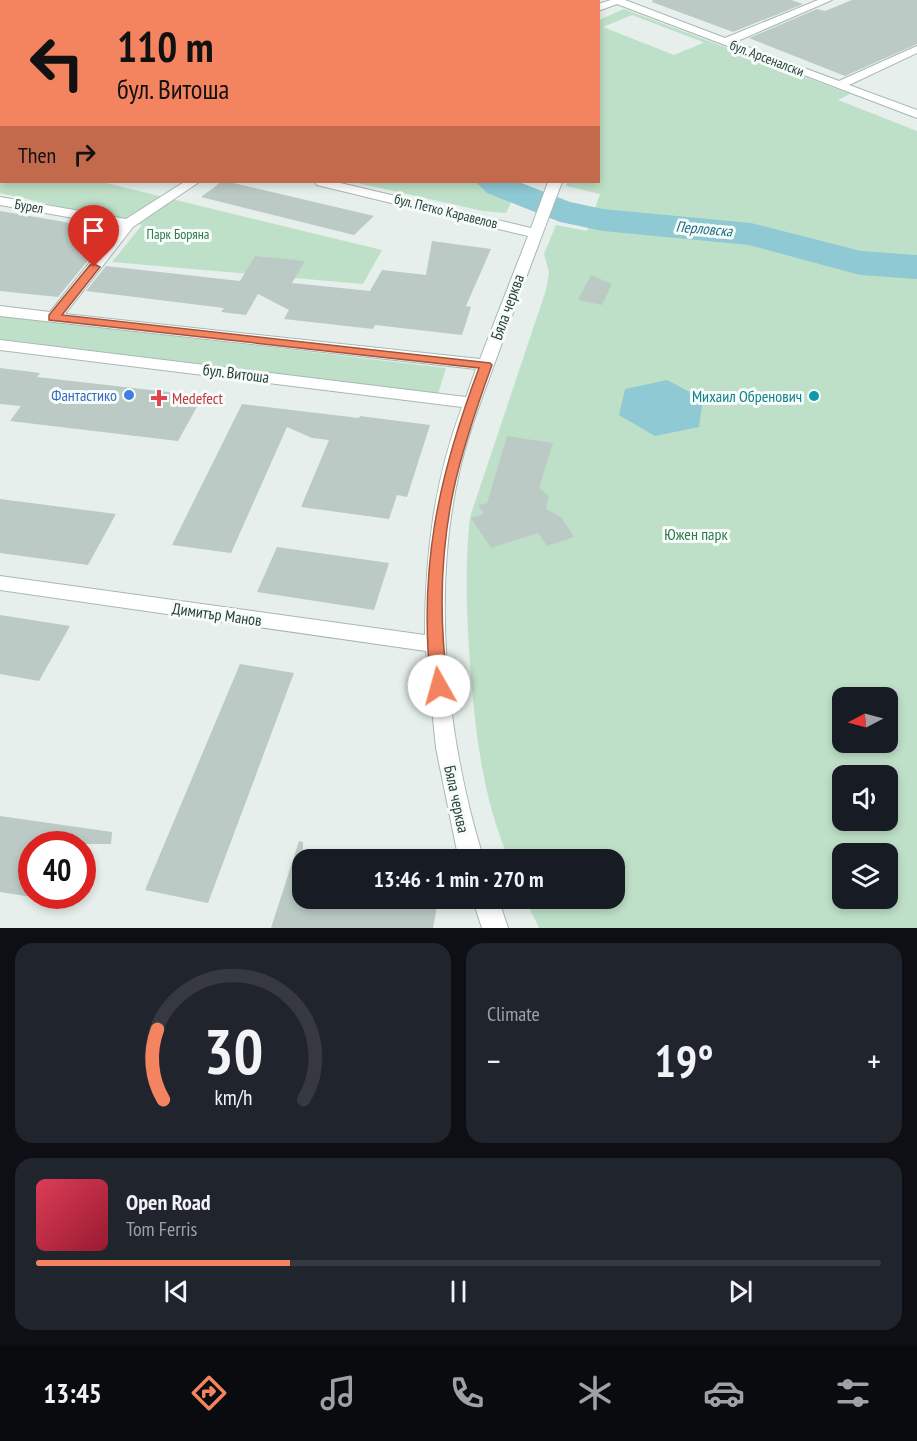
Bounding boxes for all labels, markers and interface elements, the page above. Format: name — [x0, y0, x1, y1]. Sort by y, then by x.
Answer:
text: 110 m — [117, 19, 214, 74]
icon: left — [18, 24, 96, 102]
street label: бул. Арсеналски — [727, 36, 807, 80]
text: бул. Витоша — [117, 72, 229, 106]
icon: right — [68, 138, 101, 171]
text: Then — [18, 141, 56, 169]
street label: бул. Петко Каравелов — [392, 189, 500, 233]
street label: Бурел — [13, 195, 45, 217]
pin — [68, 205, 119, 267]
icon: arrive — [77, 214, 110, 247]
water label: Перловска — [675, 217, 734, 241]
park label: Парк Боряна — [147, 225, 209, 243]
street label: Бяла черква — [486, 271, 528, 343]
street label: бул. Витоша — [202, 359, 270, 387]
place label: Фантастико — [51, 385, 117, 405]
place label: Михаил Обренович — [692, 386, 802, 406]
marker: Фантастико — [122, 388, 136, 402]
place label: Medefect — [172, 388, 223, 408]
marker: Medefect — [150, 389, 168, 407]
marker: Михаил Обренович — [807, 389, 821, 403]
park label: Южен парк — [664, 524, 728, 544]
street label: Димитър Манов — [171, 598, 263, 630]
position arrow — [407, 654, 471, 718]
north arrow — [832, 687, 898, 753]
map controls — [832, 687, 898, 909]
street label: Бяла черква — [440, 763, 474, 835]
button: sound — [832, 765, 898, 831]
speed limit sign: 40 — [18, 831, 96, 909]
button: layers — [832, 843, 898, 909]
text: 13:46 · 1 min · 270 m — [373, 865, 544, 893]
text: Climate — [487, 1001, 540, 1027]
text: 30 — [203, 1010, 263, 1091]
text: 19° — [654, 1031, 714, 1089]
text: − — [487, 1039, 501, 1082]
text: + — [867, 1039, 881, 1082]
text: km/h — [214, 1083, 252, 1111]
text: Open Road — [126, 1188, 211, 1216]
text: Tom Ferris — [126, 1216, 197, 1242]
icon: previous — [160, 1275, 193, 1308]
icon: pause — [442, 1275, 475, 1308]
icon: next — [724, 1275, 757, 1308]
icon: directions — [188, 1372, 230, 1414]
icon: music — [317, 1372, 359, 1414]
icon: phone — [446, 1372, 488, 1414]
icon: climate — [574, 1372, 616, 1414]
icon: car — [703, 1372, 745, 1414]
icon: filters — [832, 1372, 874, 1414]
text: 13:45 — [43, 1376, 102, 1410]

